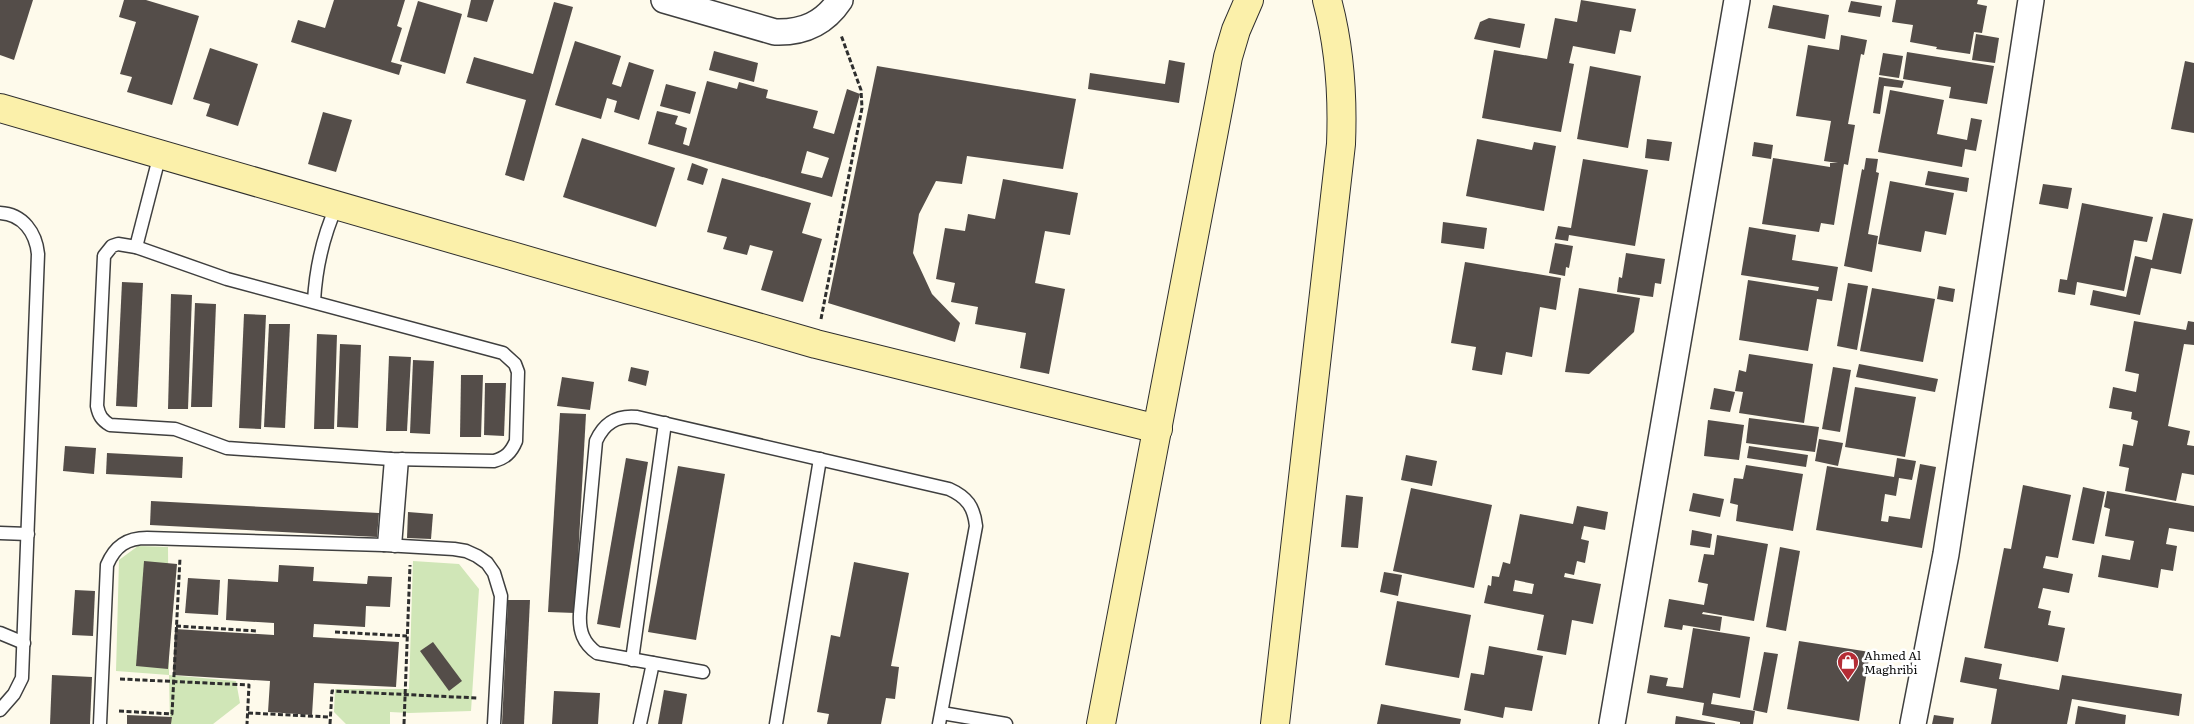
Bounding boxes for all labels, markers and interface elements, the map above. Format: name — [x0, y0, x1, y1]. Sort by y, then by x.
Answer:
place label: Ahmed Al Maghribi — [1864, 646, 1921, 678]
shop icon: Ahmed Al Maghribi — [1836, 650, 1860, 681]

